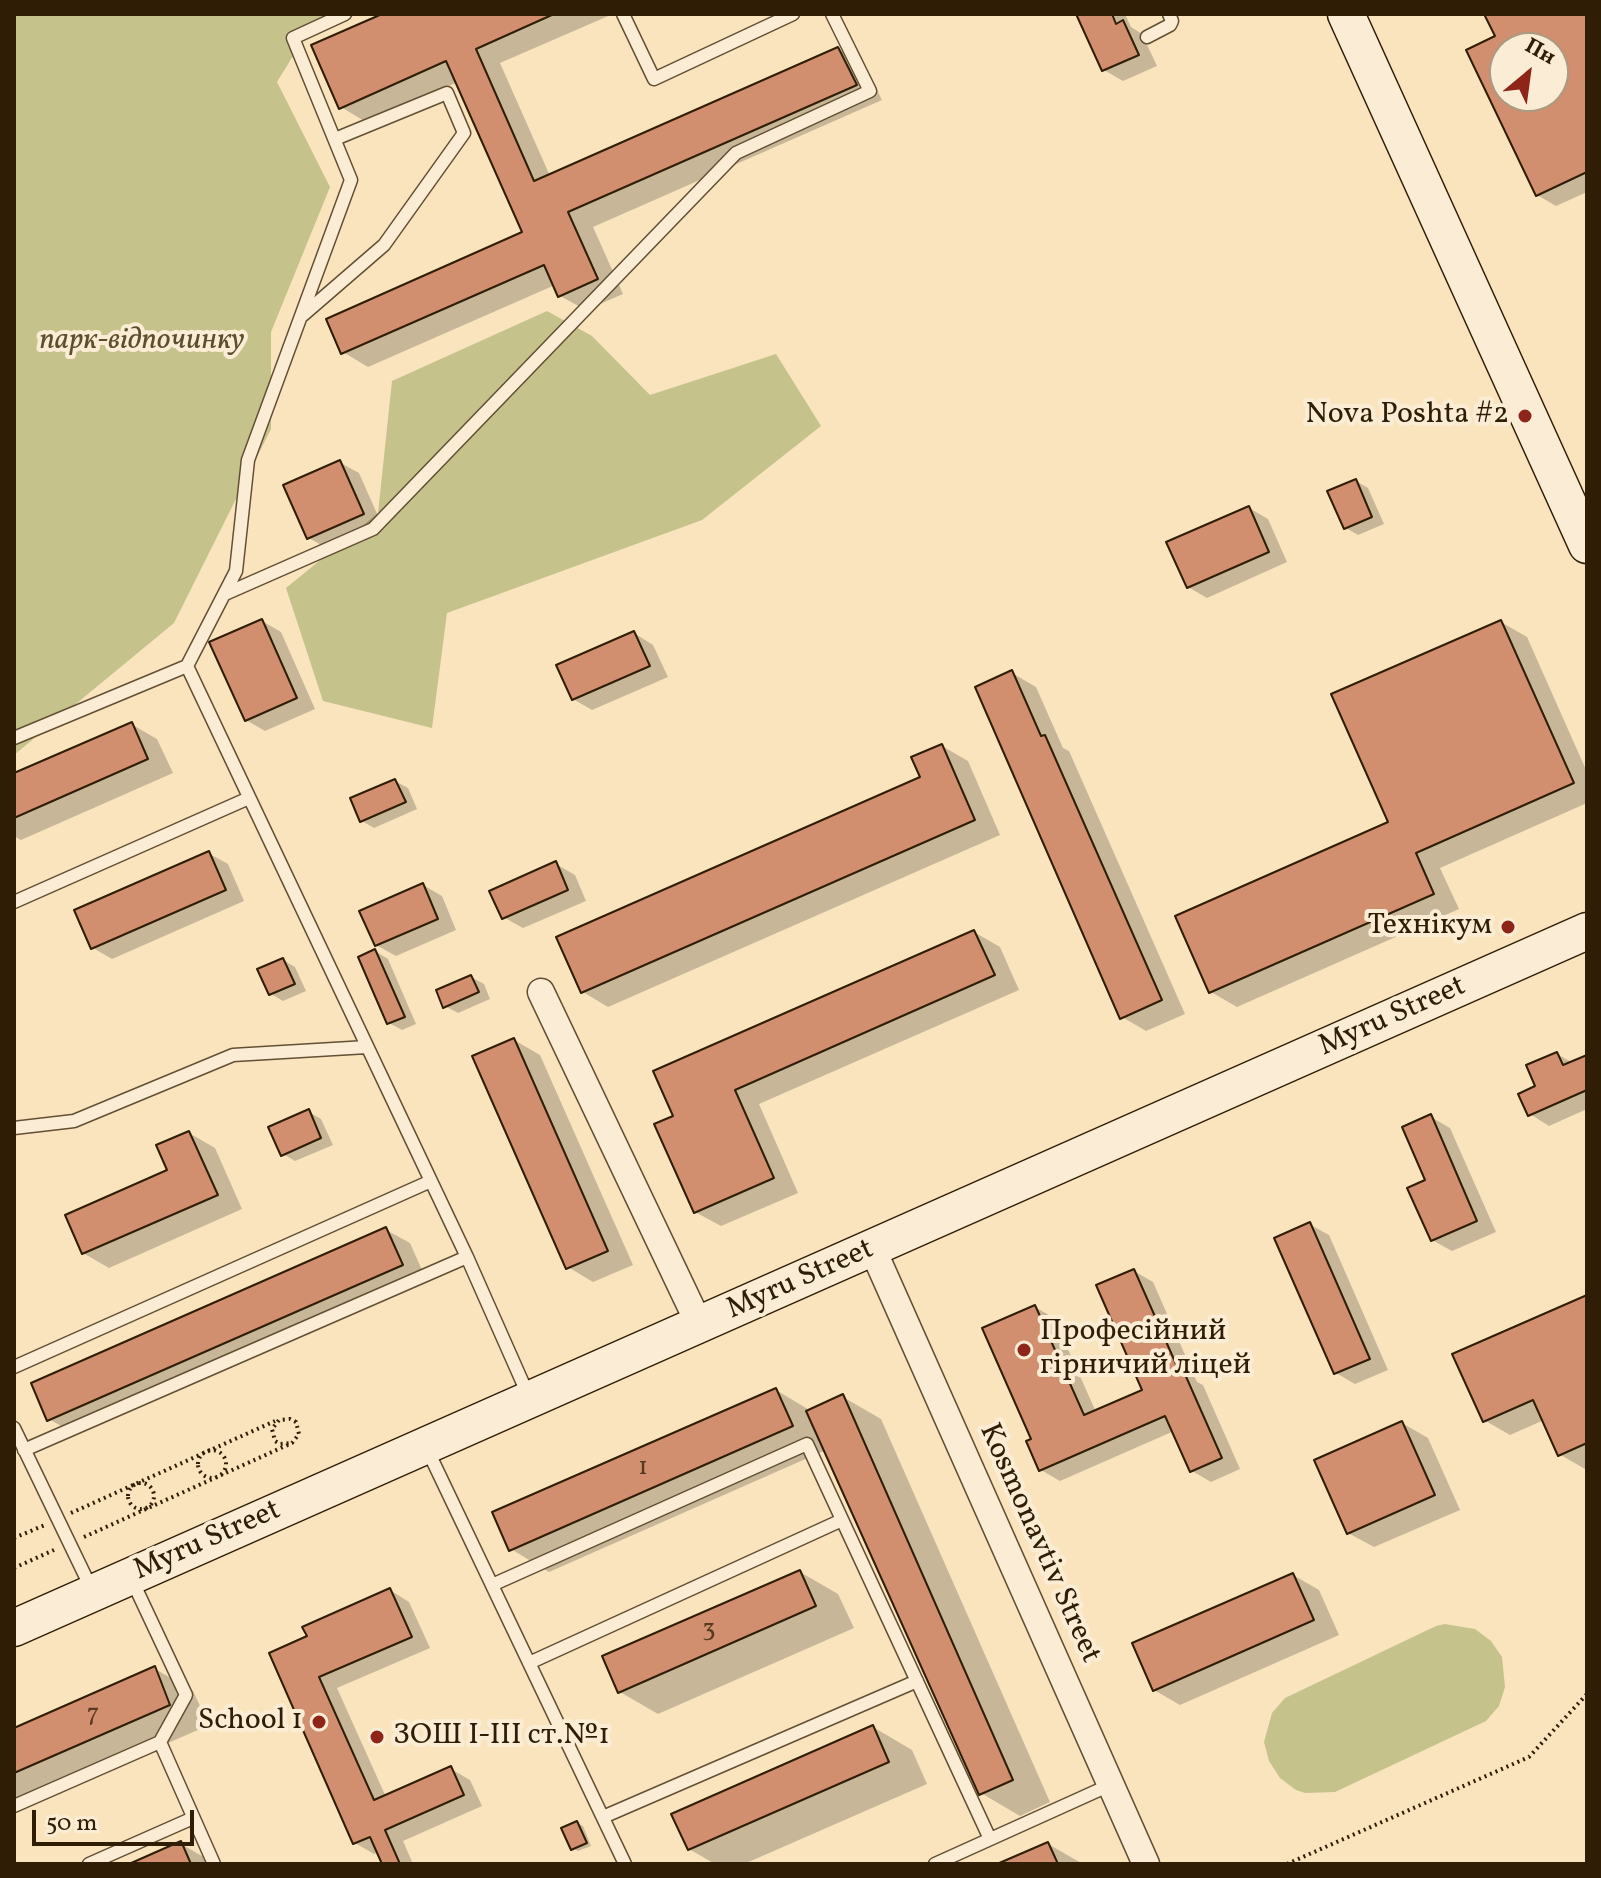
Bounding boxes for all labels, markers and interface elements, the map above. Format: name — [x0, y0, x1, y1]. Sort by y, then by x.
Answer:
text: Пн — [1519, 31, 1561, 73]
north arrow — [1489, 32, 1569, 112]
park label: парк-відпочинку — [39, 324, 245, 360]
place label: Nova Poshta #2 — [1305, 398, 1509, 434]
marker: Nova Poshta #2 — [1516, 407, 1534, 425]
place label: Технікум — [1367, 909, 1492, 945]
marker: Технікум — [1499, 918, 1517, 936]
street label: Myru Street — [1314, 970, 1472, 1066]
street label: Myru Street — [722, 1233, 880, 1329]
place label: Професійний гірничий ліцей — [1040, 1315, 1251, 1386]
marker: Професійний гірничий ліцей — [1015, 1341, 1033, 1359]
street label: Kosmonavtiv Street — [969, 1419, 1107, 1669]
house number: 1 — [638, 1453, 648, 1485]
street label: Myru Street — [129, 1494, 287, 1590]
house number: 3 — [702, 1615, 716, 1647]
house number: 7 — [87, 1700, 99, 1732]
place label: School 1 — [198, 1704, 303, 1740]
marker: School 1 — [310, 1713, 328, 1731]
place label: ЗОШ I-III ст.№1 — [393, 1719, 610, 1755]
marker: ЗОШ I-III ст.№1 — [368, 1728, 386, 1746]
scale bar — [36, 1794, 198, 1844]
text: 50 m — [46, 1807, 98, 1841]

